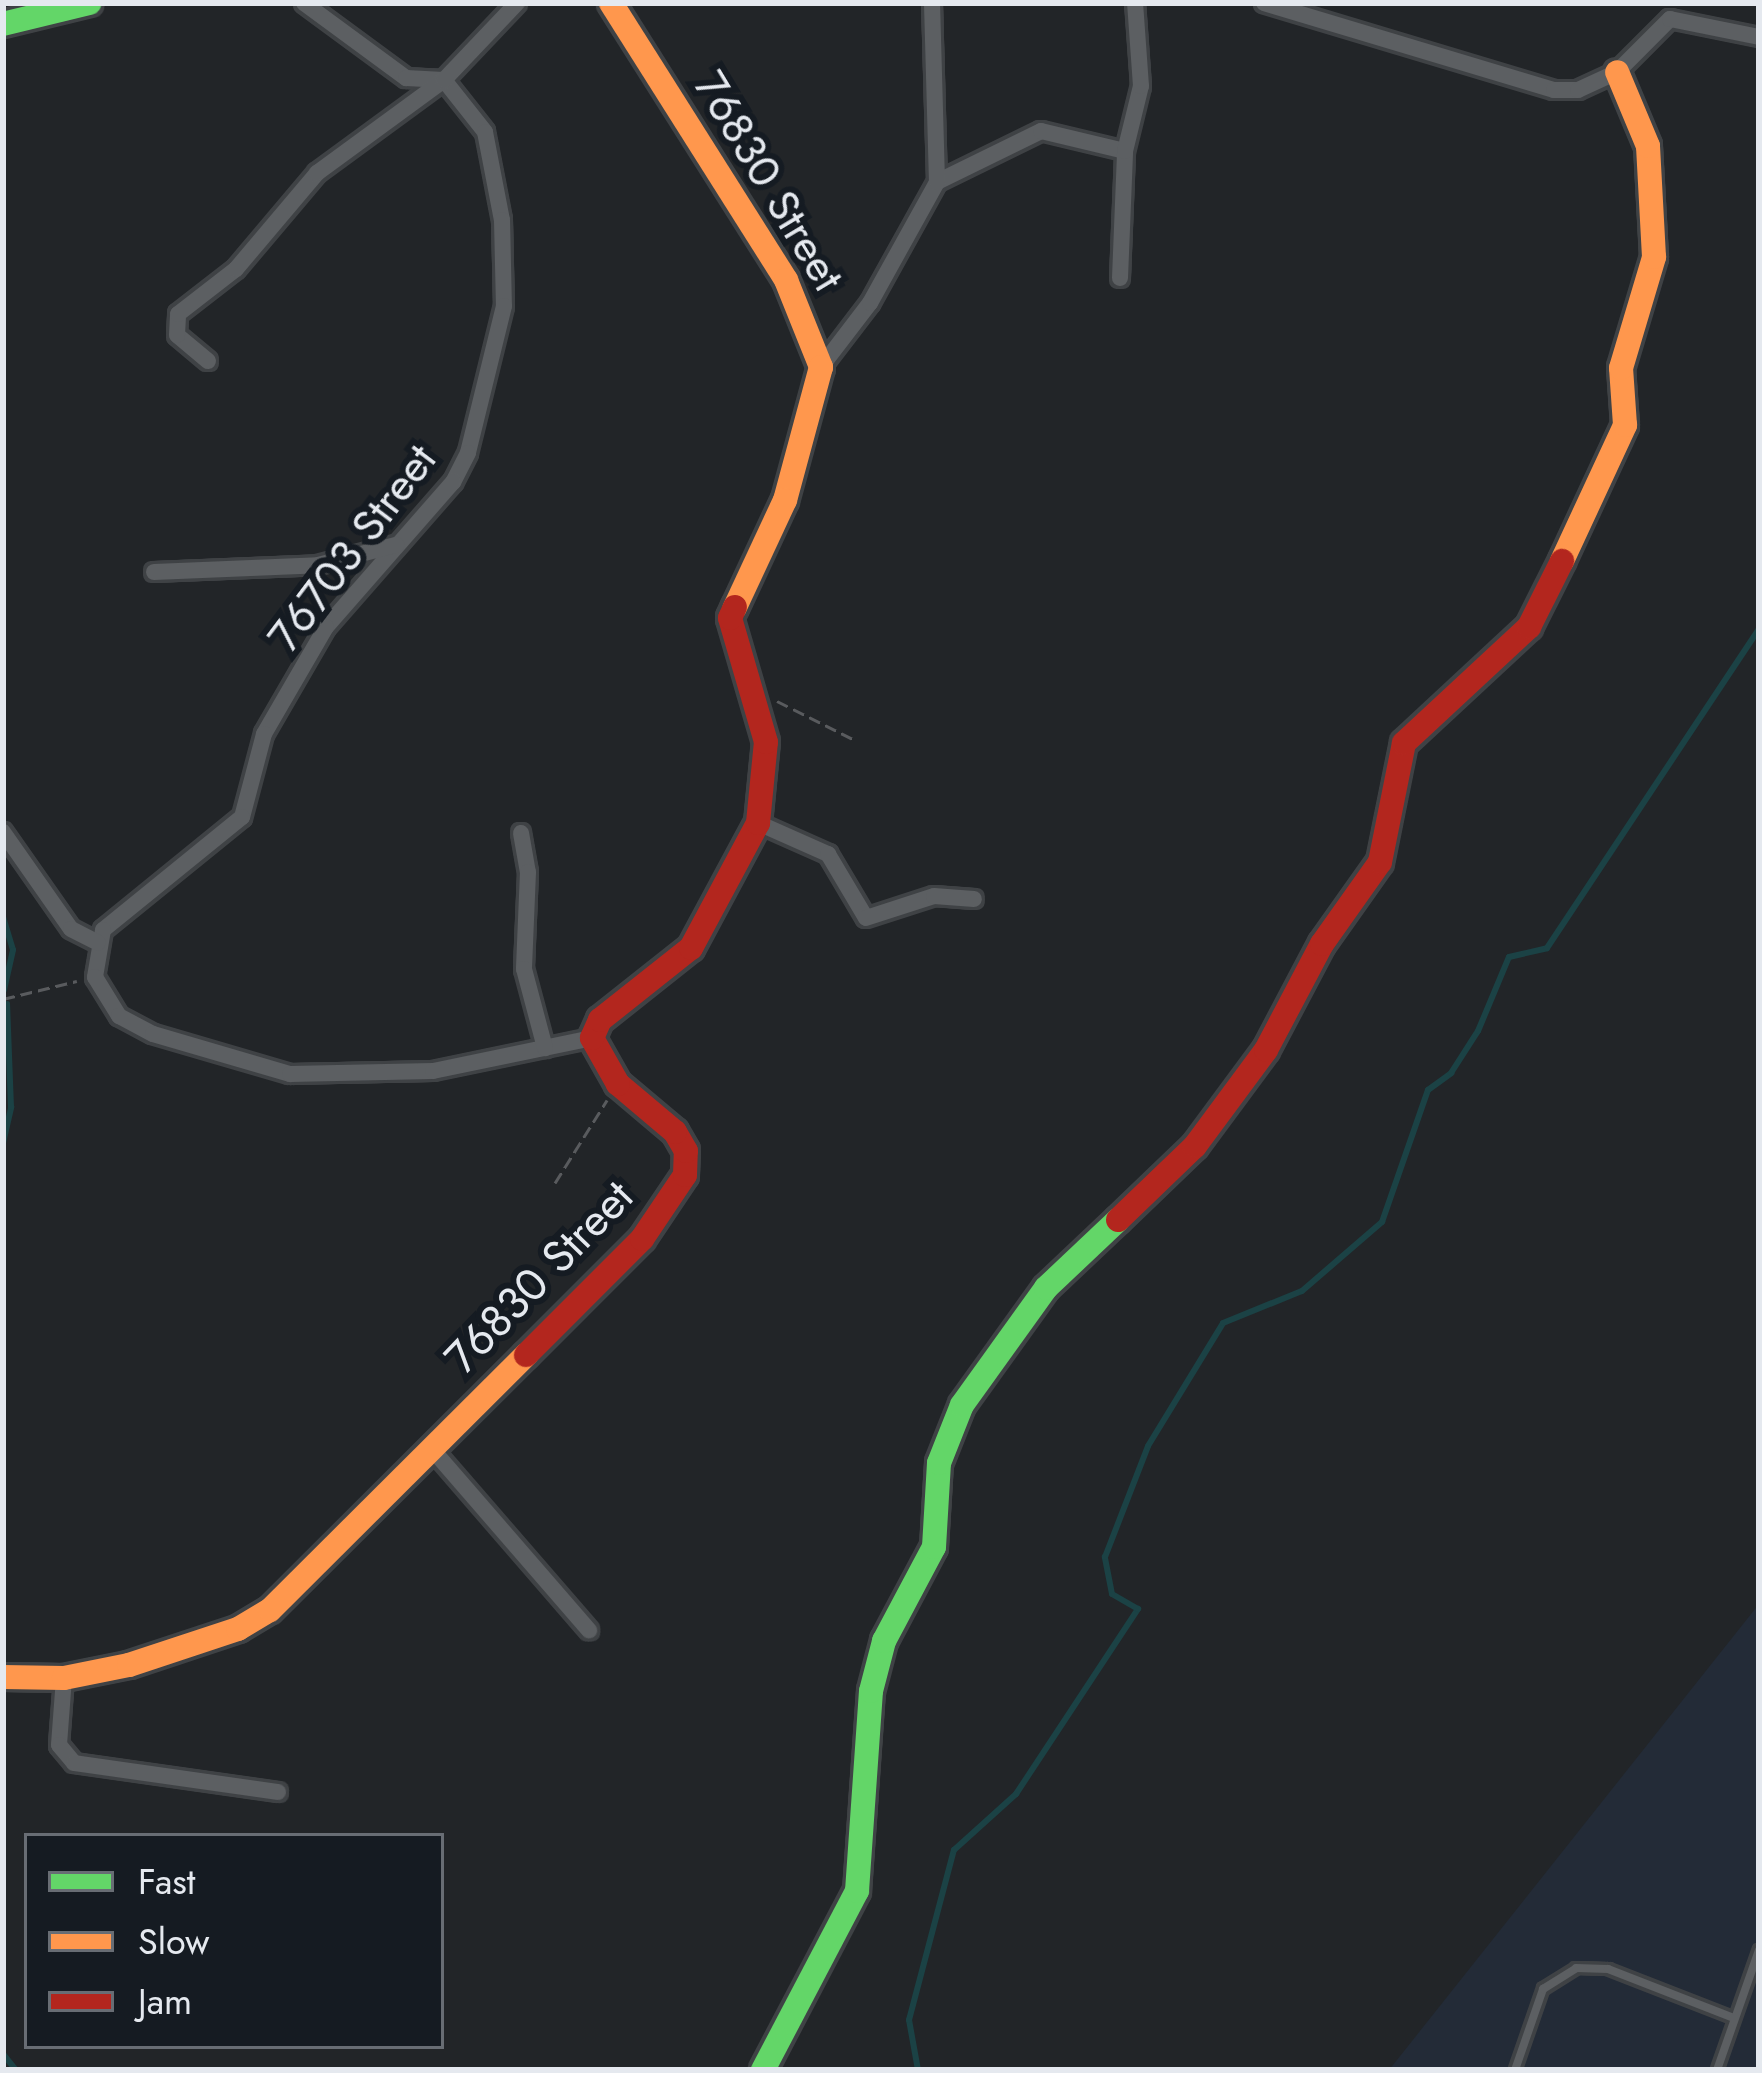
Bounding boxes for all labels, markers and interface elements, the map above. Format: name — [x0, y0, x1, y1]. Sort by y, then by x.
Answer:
street label: 76830 Street — [682, 61, 856, 301]
street label: 76703 Street — [257, 434, 447, 662]
street label: 76830 Street — [434, 1170, 644, 1384]
legend — [24, 1833, 444, 2049]
text: Fast — [138, 1855, 195, 1907]
text: Slow — [138, 1915, 210, 1967]
text: Jam — [138, 1975, 192, 2027]

